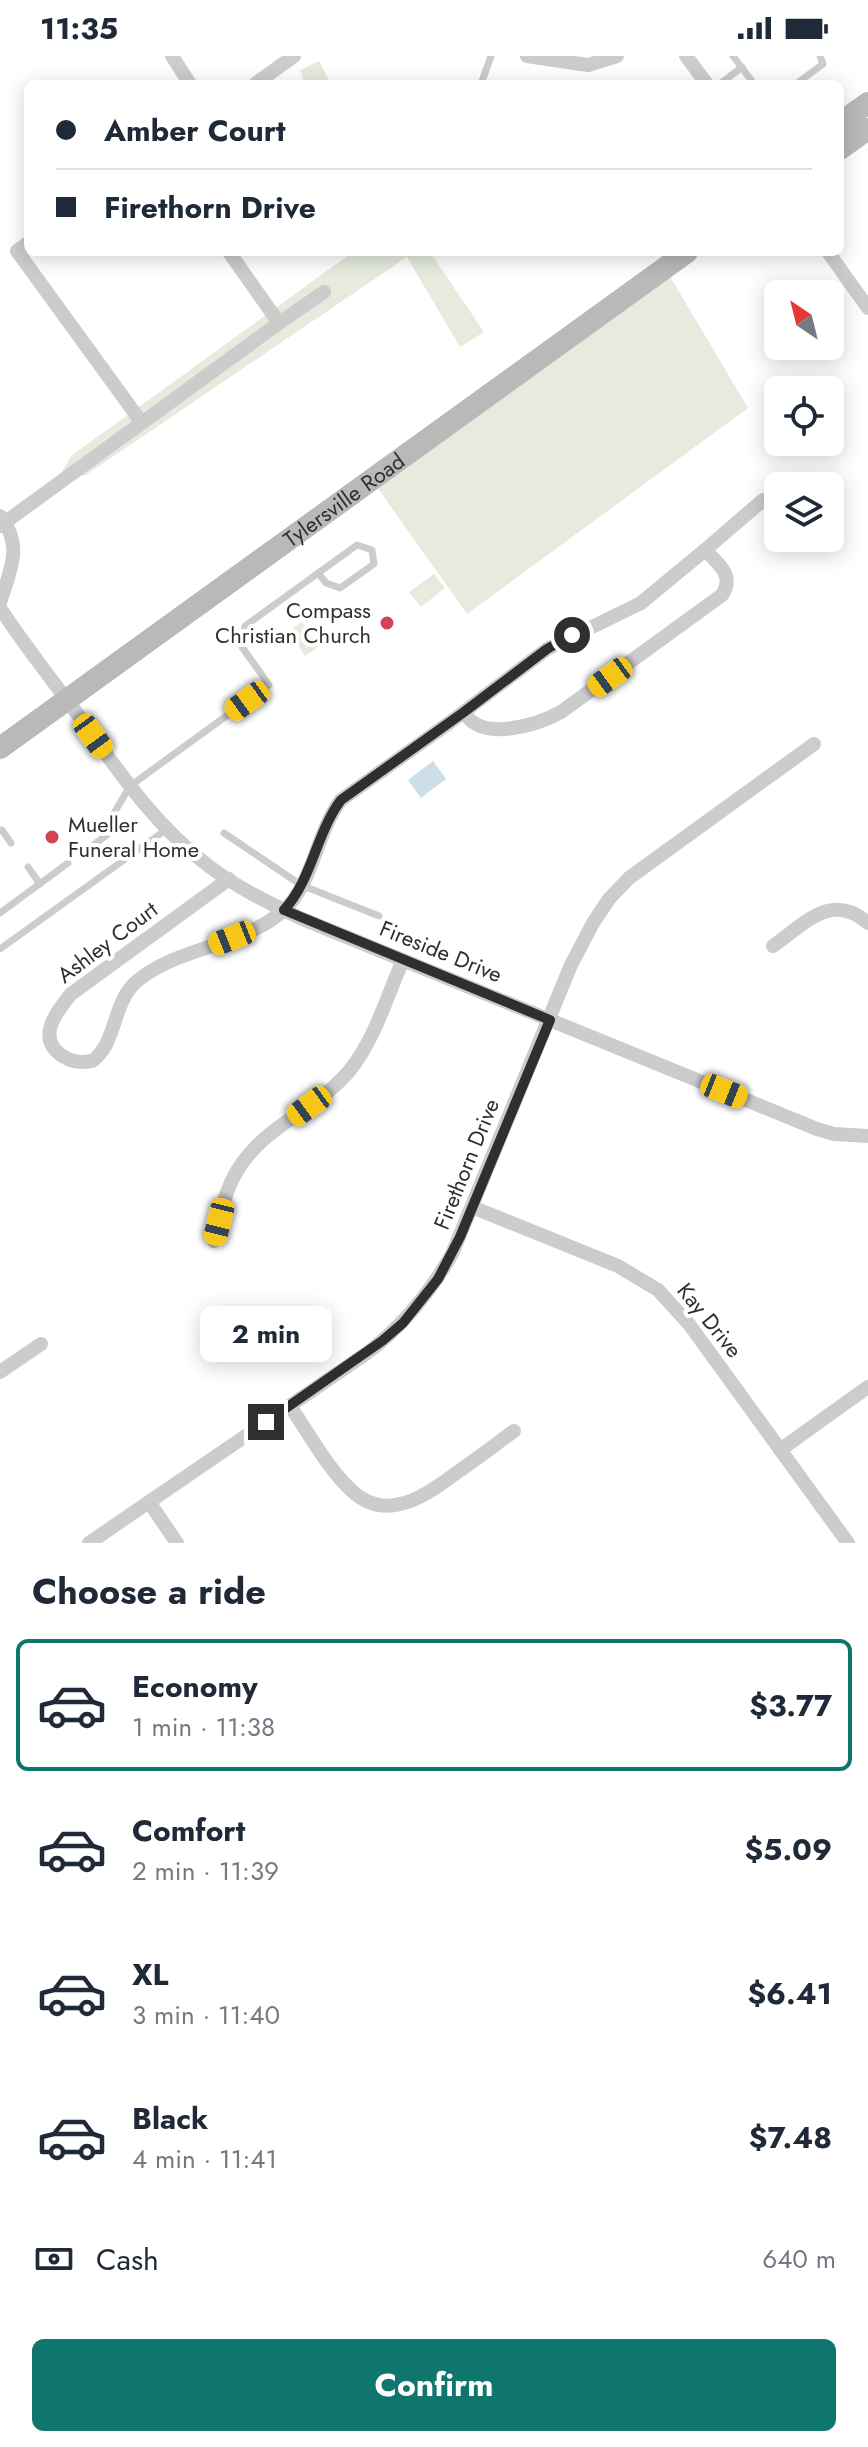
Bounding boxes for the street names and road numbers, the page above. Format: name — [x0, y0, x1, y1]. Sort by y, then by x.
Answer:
street label: Tylersville Road — [276, 445, 411, 555]
street label: Ashley Court — [50, 893, 165, 991]
street label: Fireside Drive — [375, 912, 507, 990]
street label: Firethorn Drive — [425, 1094, 507, 1234]
street label: Kay Drive — [670, 1276, 750, 1364]

